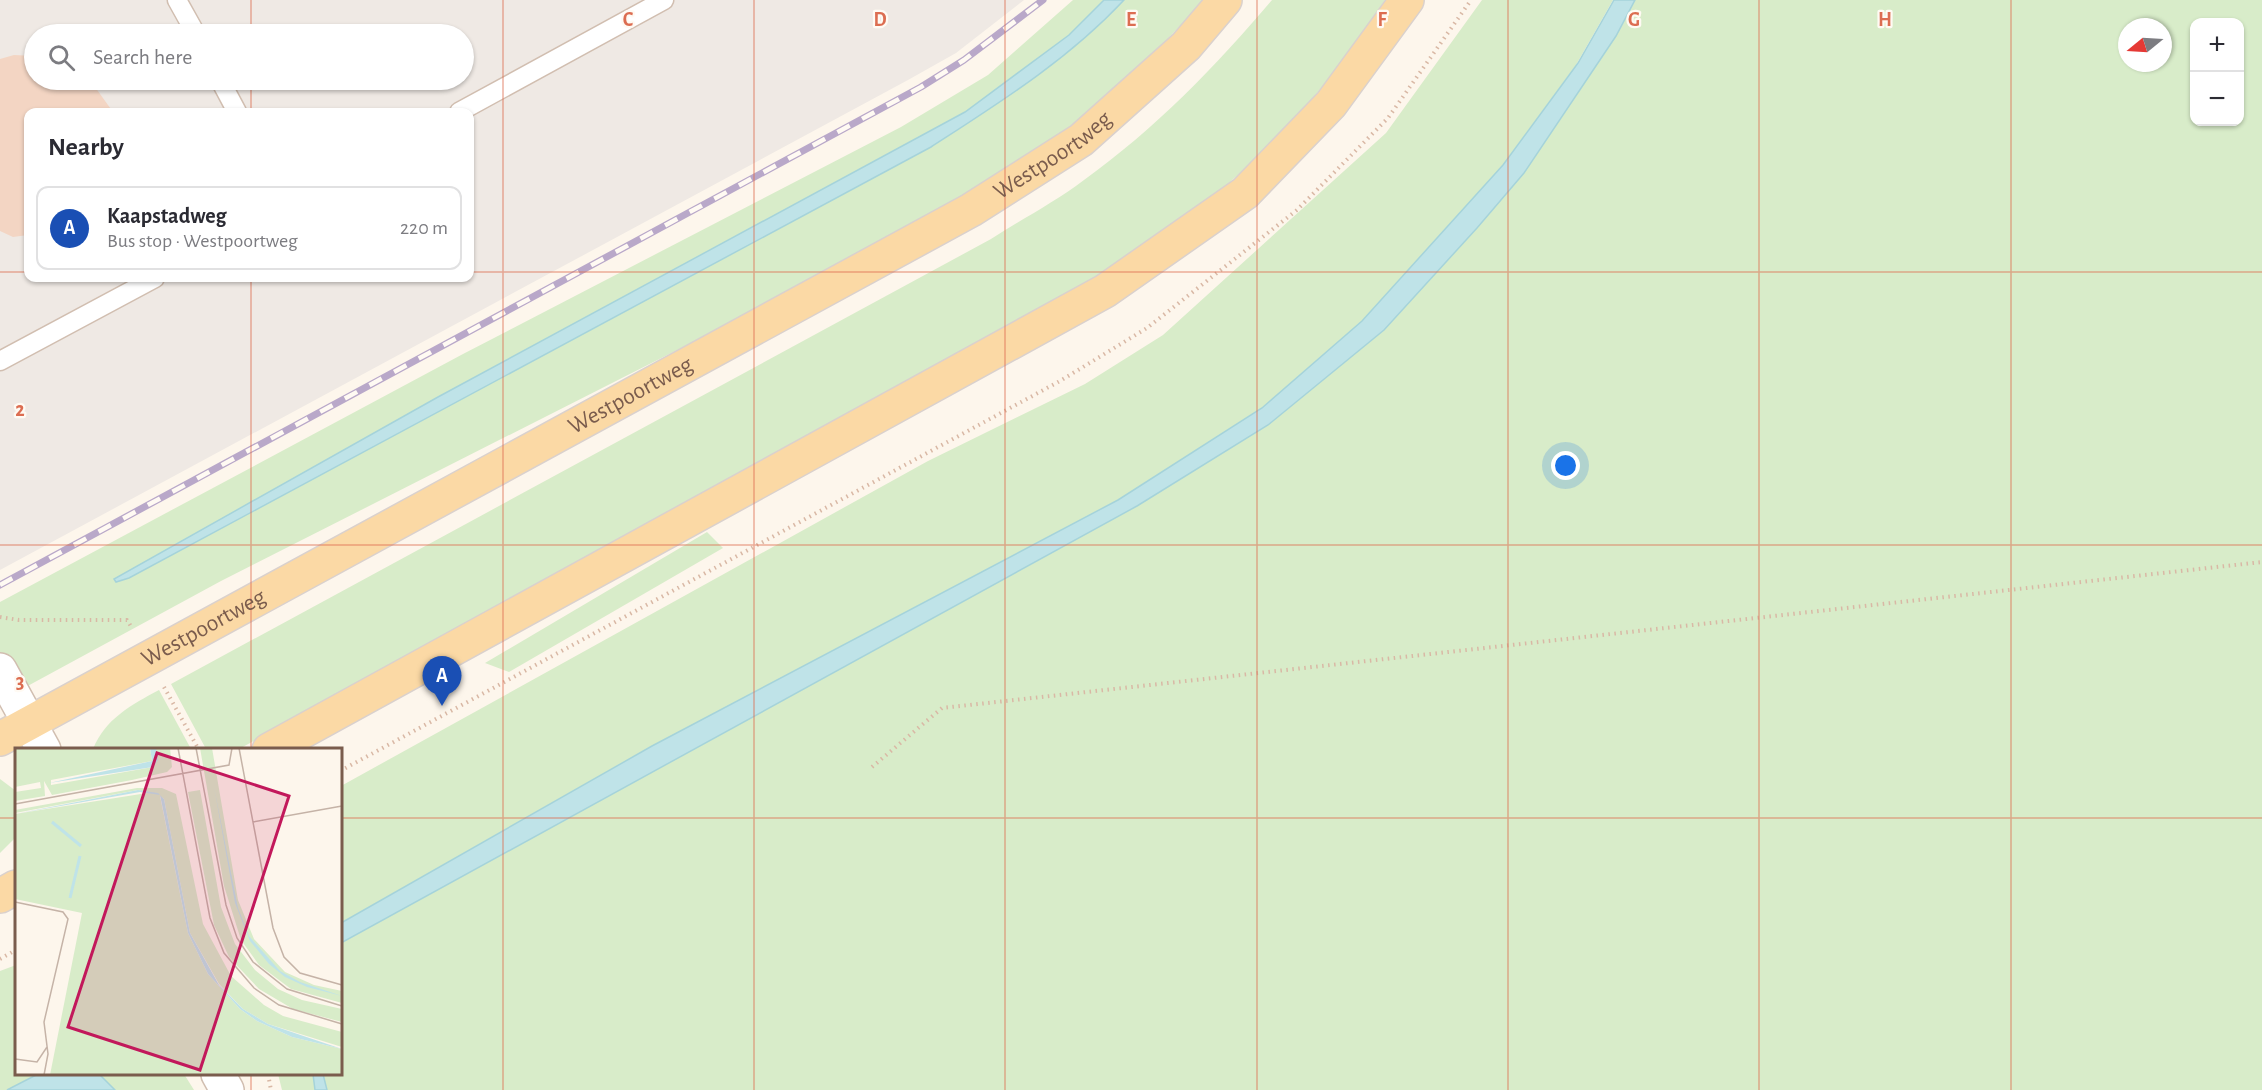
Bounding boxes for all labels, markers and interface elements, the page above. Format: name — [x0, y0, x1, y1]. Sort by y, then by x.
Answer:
text: C — [623, 10, 634, 30]
text: D — [873, 10, 887, 30]
text: E — [1126, 10, 1136, 30]
text: F — [1377, 10, 1387, 30]
text: G — [1628, 10, 1640, 30]
text: H — [1878, 10, 1892, 30]
north arrow — [2118, 18, 2172, 72]
map controls — [2190, 18, 2244, 126]
button: + — [2190, 18, 2244, 72]
search box — [24, 24, 474, 90]
icon: search — [45, 41, 78, 74]
text: Search here — [93, 46, 192, 68]
button: − — [2190, 72, 2244, 126]
street label: Westpoortweg — [989, 106, 1116, 204]
text: Nearby — [48, 134, 124, 160]
text: Kaapstadweg — [107, 205, 226, 227]
text: A — [64, 218, 76, 238]
text: 220 m — [400, 218, 448, 238]
text: Bus stop · Westpoortweg — [107, 231, 298, 251]
street label: Westpoortweg — [564, 352, 697, 439]
text: 2 — [15, 400, 25, 420]
your location — [1551, 451, 1580, 480]
street label: Westpoortweg — [138, 584, 270, 671]
pin: A — [422, 656, 462, 706]
text: 3 — [16, 672, 24, 692]
inset map — [15, 748, 342, 1075]

